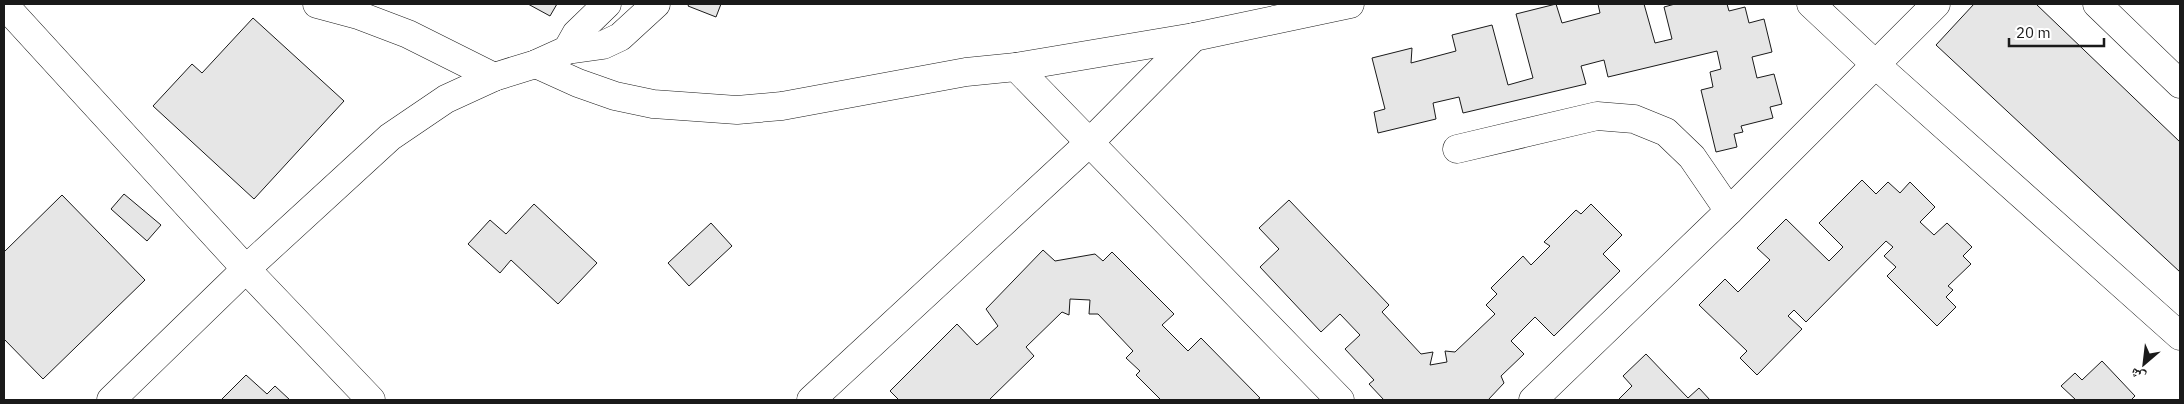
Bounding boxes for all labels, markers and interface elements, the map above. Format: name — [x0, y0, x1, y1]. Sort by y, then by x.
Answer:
scale bar — [2009, 15, 2104, 47]
text: 20 m — [2016, 23, 2051, 42]
north arrow — [2119, 339, 2169, 389]
text: ش — [2127, 364, 2149, 387]

